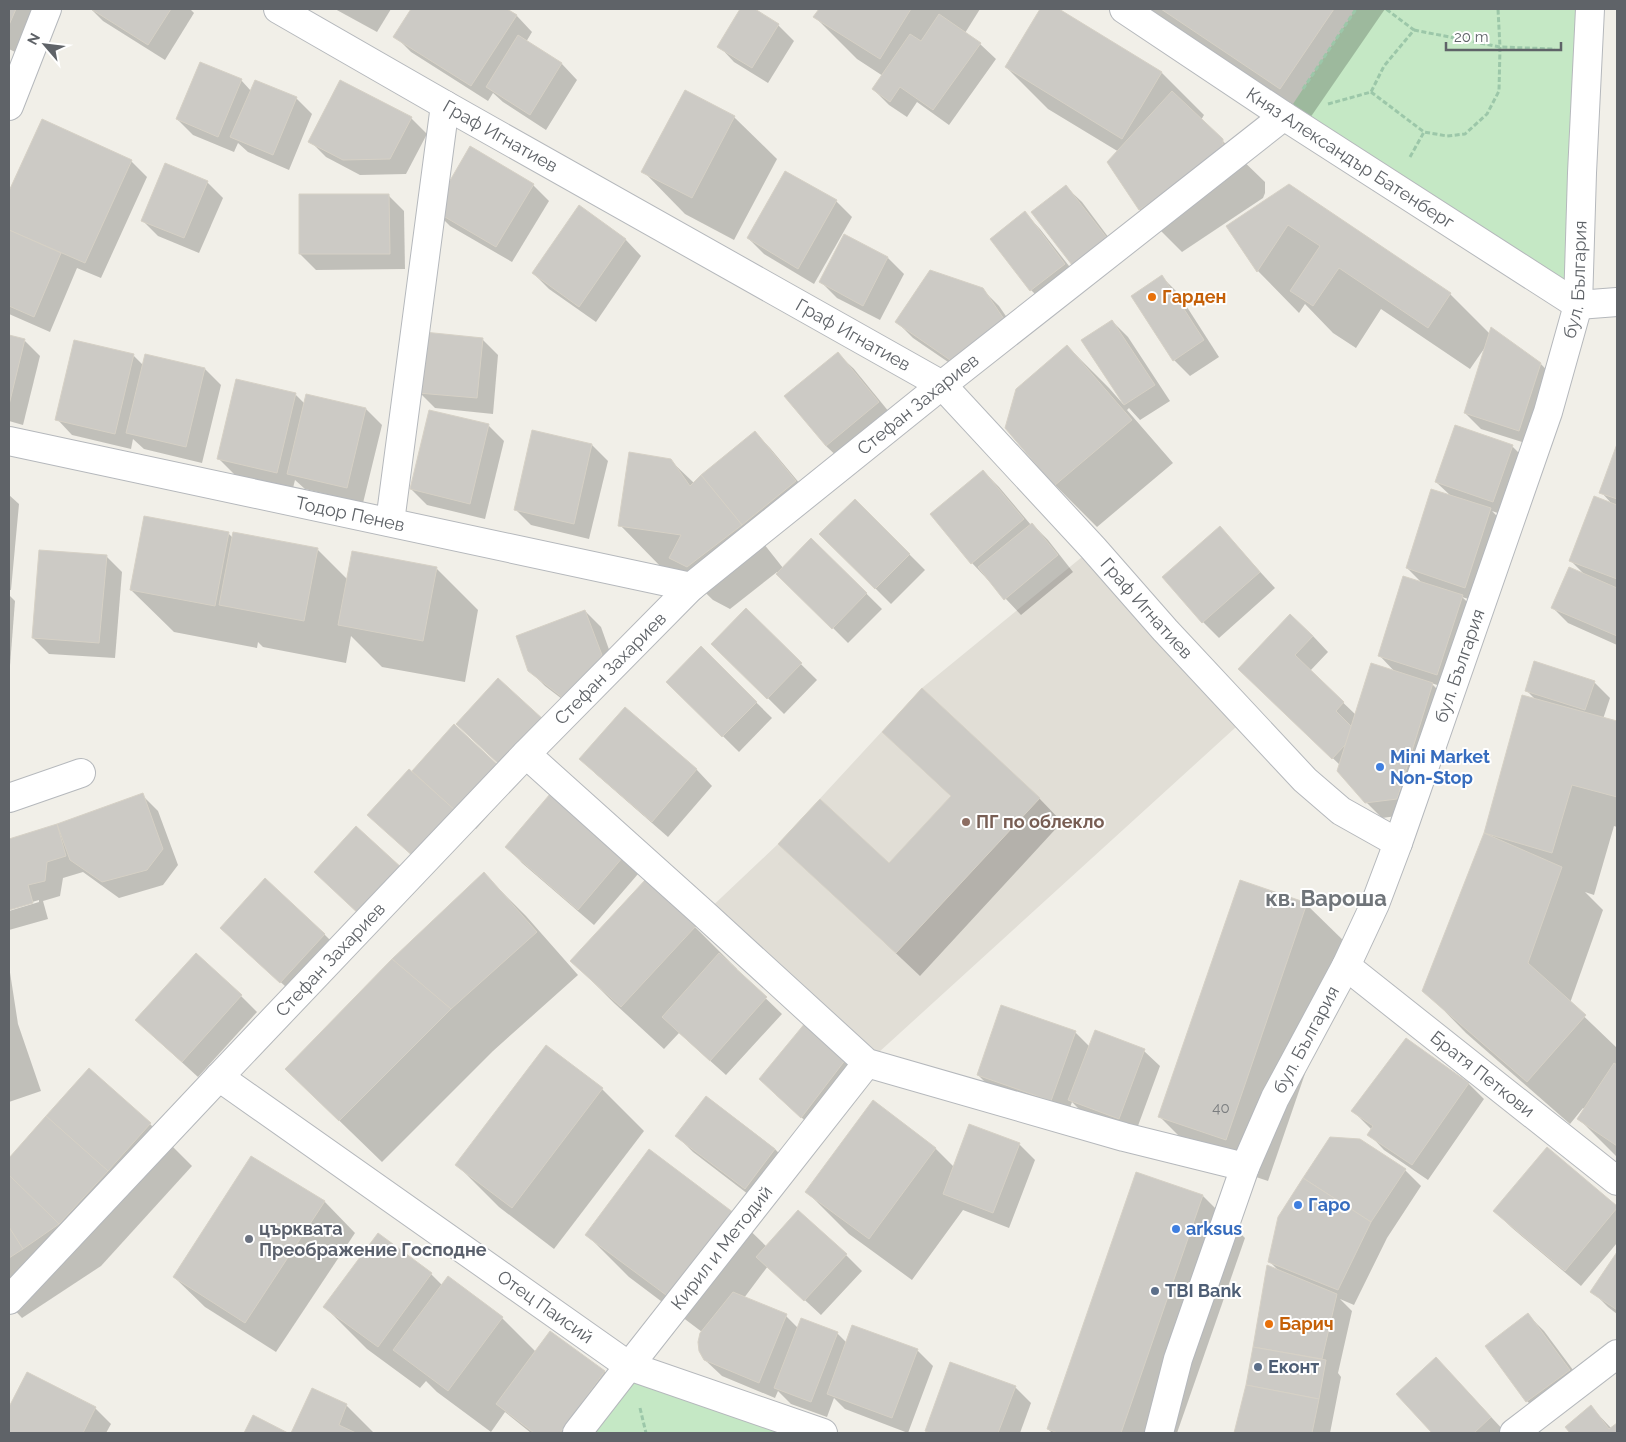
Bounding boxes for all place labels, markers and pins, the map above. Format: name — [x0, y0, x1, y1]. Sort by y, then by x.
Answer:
place label: Гарден — [1162, 286, 1226, 307]
marker: Гарден — [1146, 291, 1158, 303]
place label: Mini Market Non-Stop — [1390, 746, 1490, 788]
marker: Mini Market Non-Stop — [1374, 761, 1386, 773]
place label: ПГ по облекло — [976, 811, 1105, 832]
marker: ПГ по облекло — [960, 816, 972, 828]
place label: Гаро — [1308, 1194, 1350, 1215]
marker: Гаро — [1292, 1199, 1304, 1211]
place label: църквата Преображение Господне — [259, 1218, 487, 1260]
place label: arksus — [1186, 1218, 1242, 1239]
marker: arksus — [1170, 1223, 1182, 1235]
marker: църквата Преображение Господне — [243, 1233, 255, 1245]
place label: TBI Bank — [1165, 1280, 1242, 1301]
marker: TBI Bank — [1149, 1285, 1161, 1297]
place label: Барич — [1279, 1313, 1334, 1334]
marker: Барич — [1263, 1318, 1275, 1330]
place label: Еконт — [1268, 1356, 1319, 1377]
marker: Еконт — [1252, 1361, 1264, 1373]

